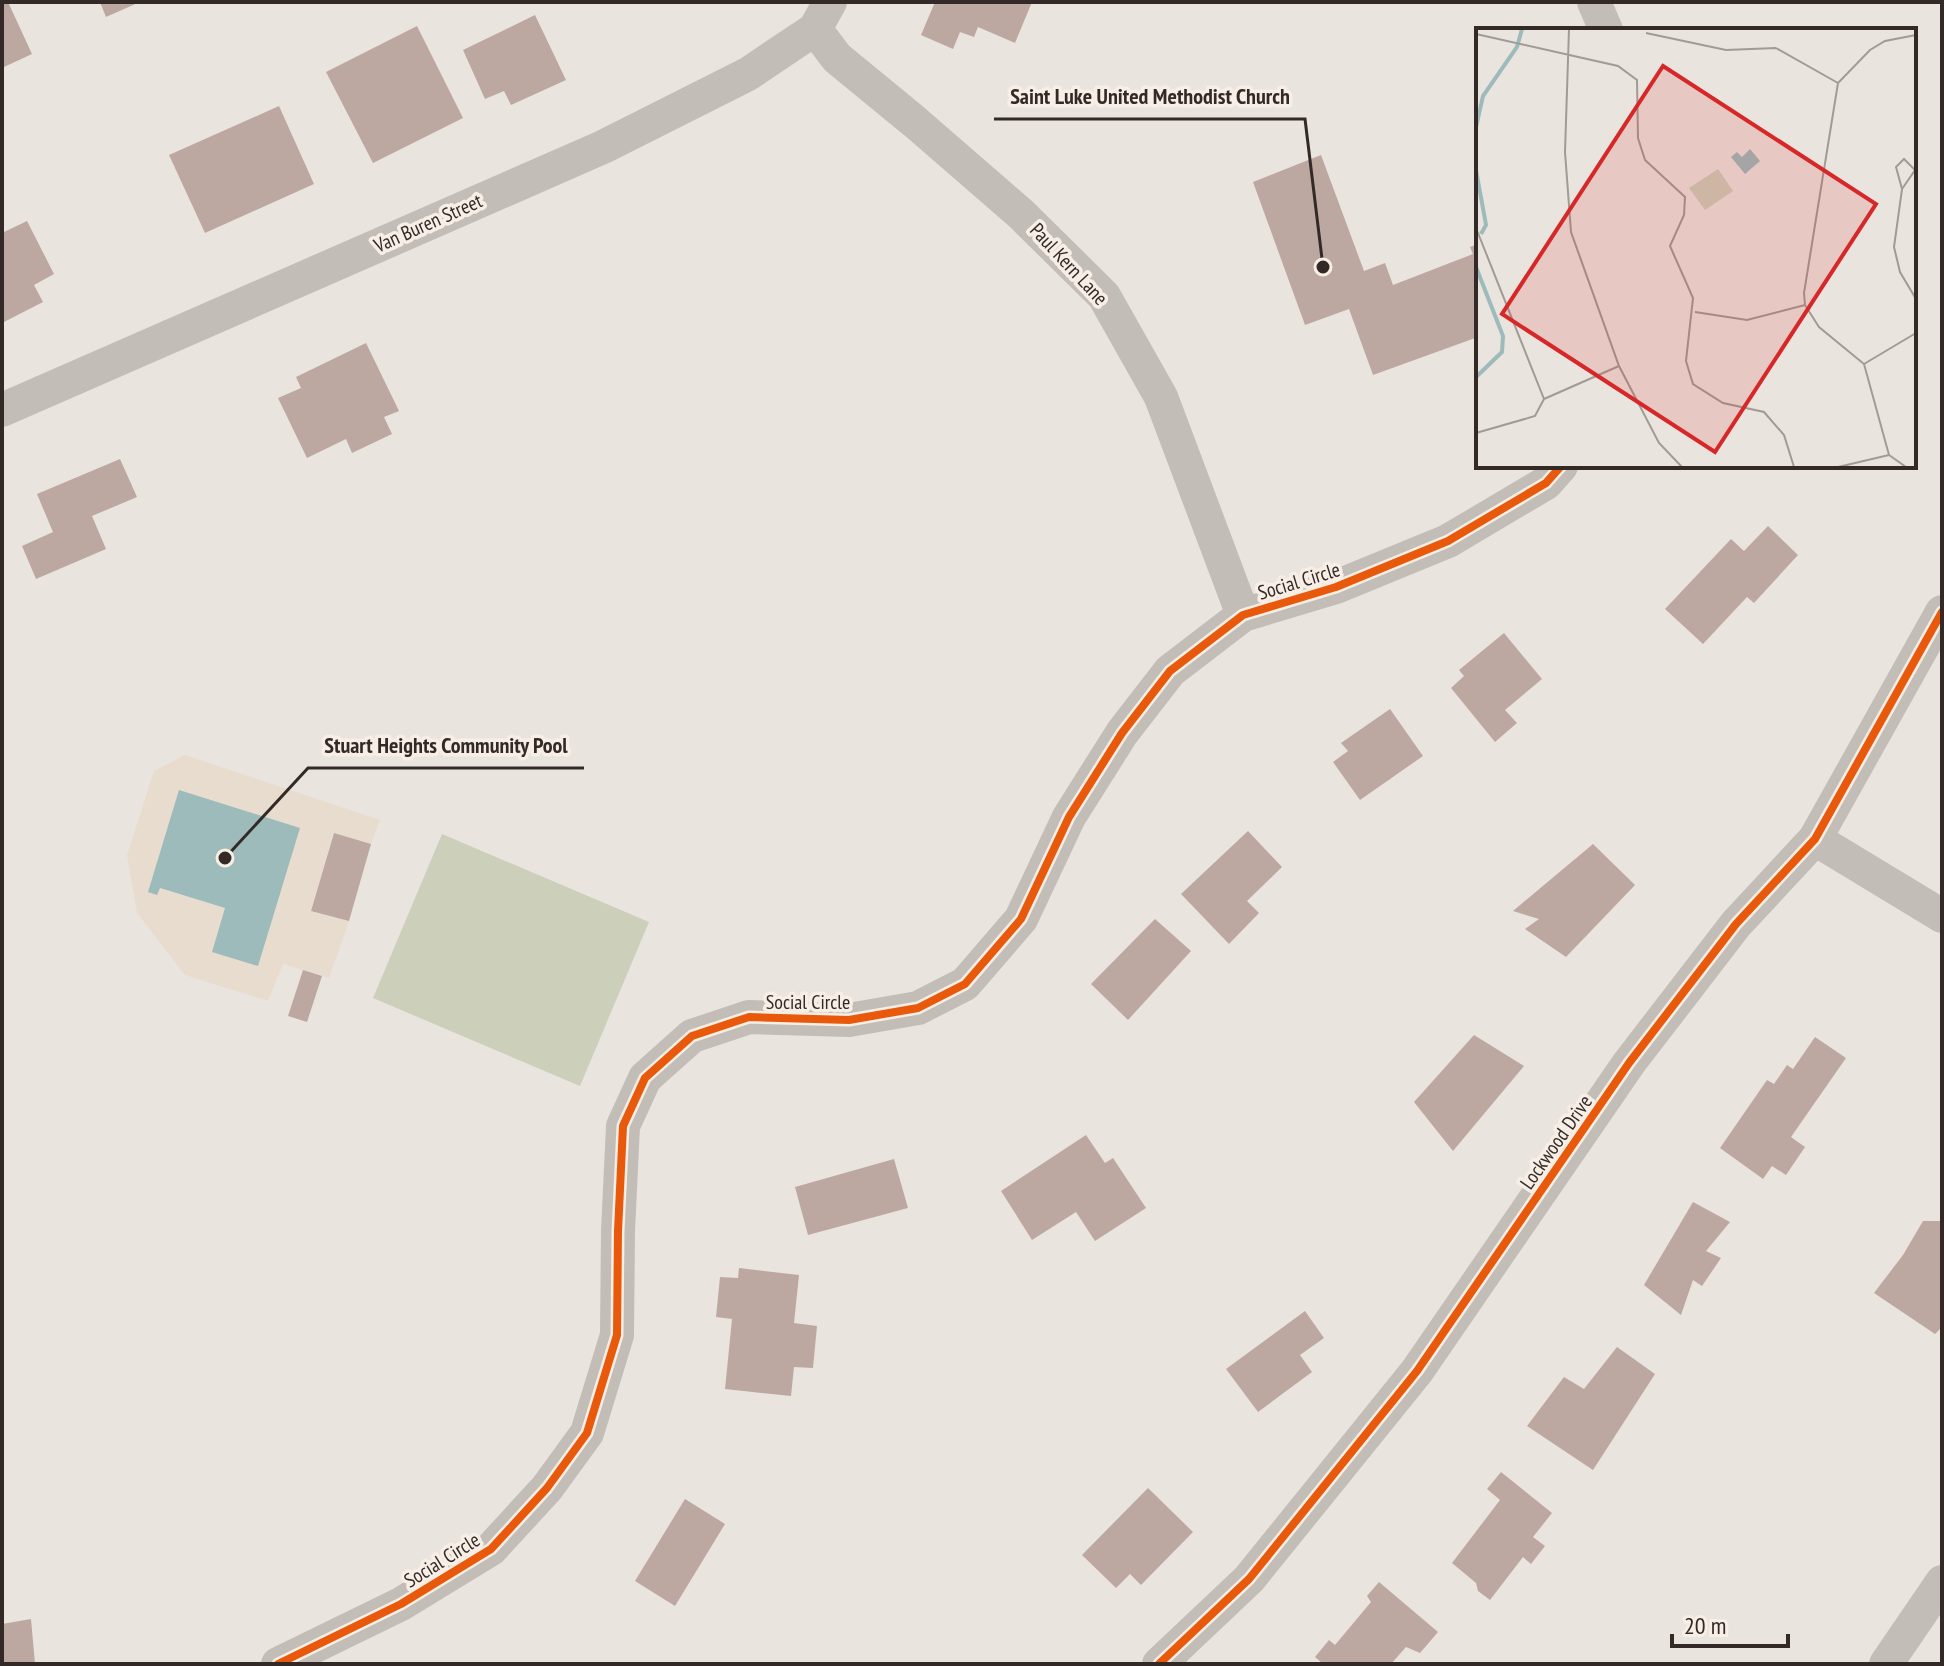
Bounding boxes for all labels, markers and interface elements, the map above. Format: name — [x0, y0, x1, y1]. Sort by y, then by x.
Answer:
inset map — [1476, 28, 1916, 468]
callout: Saint Luke United Methodist Church — [994, 73, 1305, 119]
text: Saint Luke United Methodist Church — [1010, 82, 1290, 110]
street label: Van Buren Street — [369, 187, 487, 259]
street label: Paul Kern Lane — [1024, 217, 1114, 311]
street label: Social Circle — [1255, 556, 1343, 606]
callout: Stuart Heights Community Pool — [308, 722, 584, 768]
text: Stuart Heights Community Pool — [324, 731, 568, 759]
street label: Social Circle — [766, 989, 850, 1015]
street label: Lockwood Drive — [1514, 1090, 1598, 1194]
street label: Social Circle — [399, 1527, 485, 1593]
scale bar — [1672, 1598, 1788, 1648]
text: 20 m — [1684, 1610, 1726, 1641]

